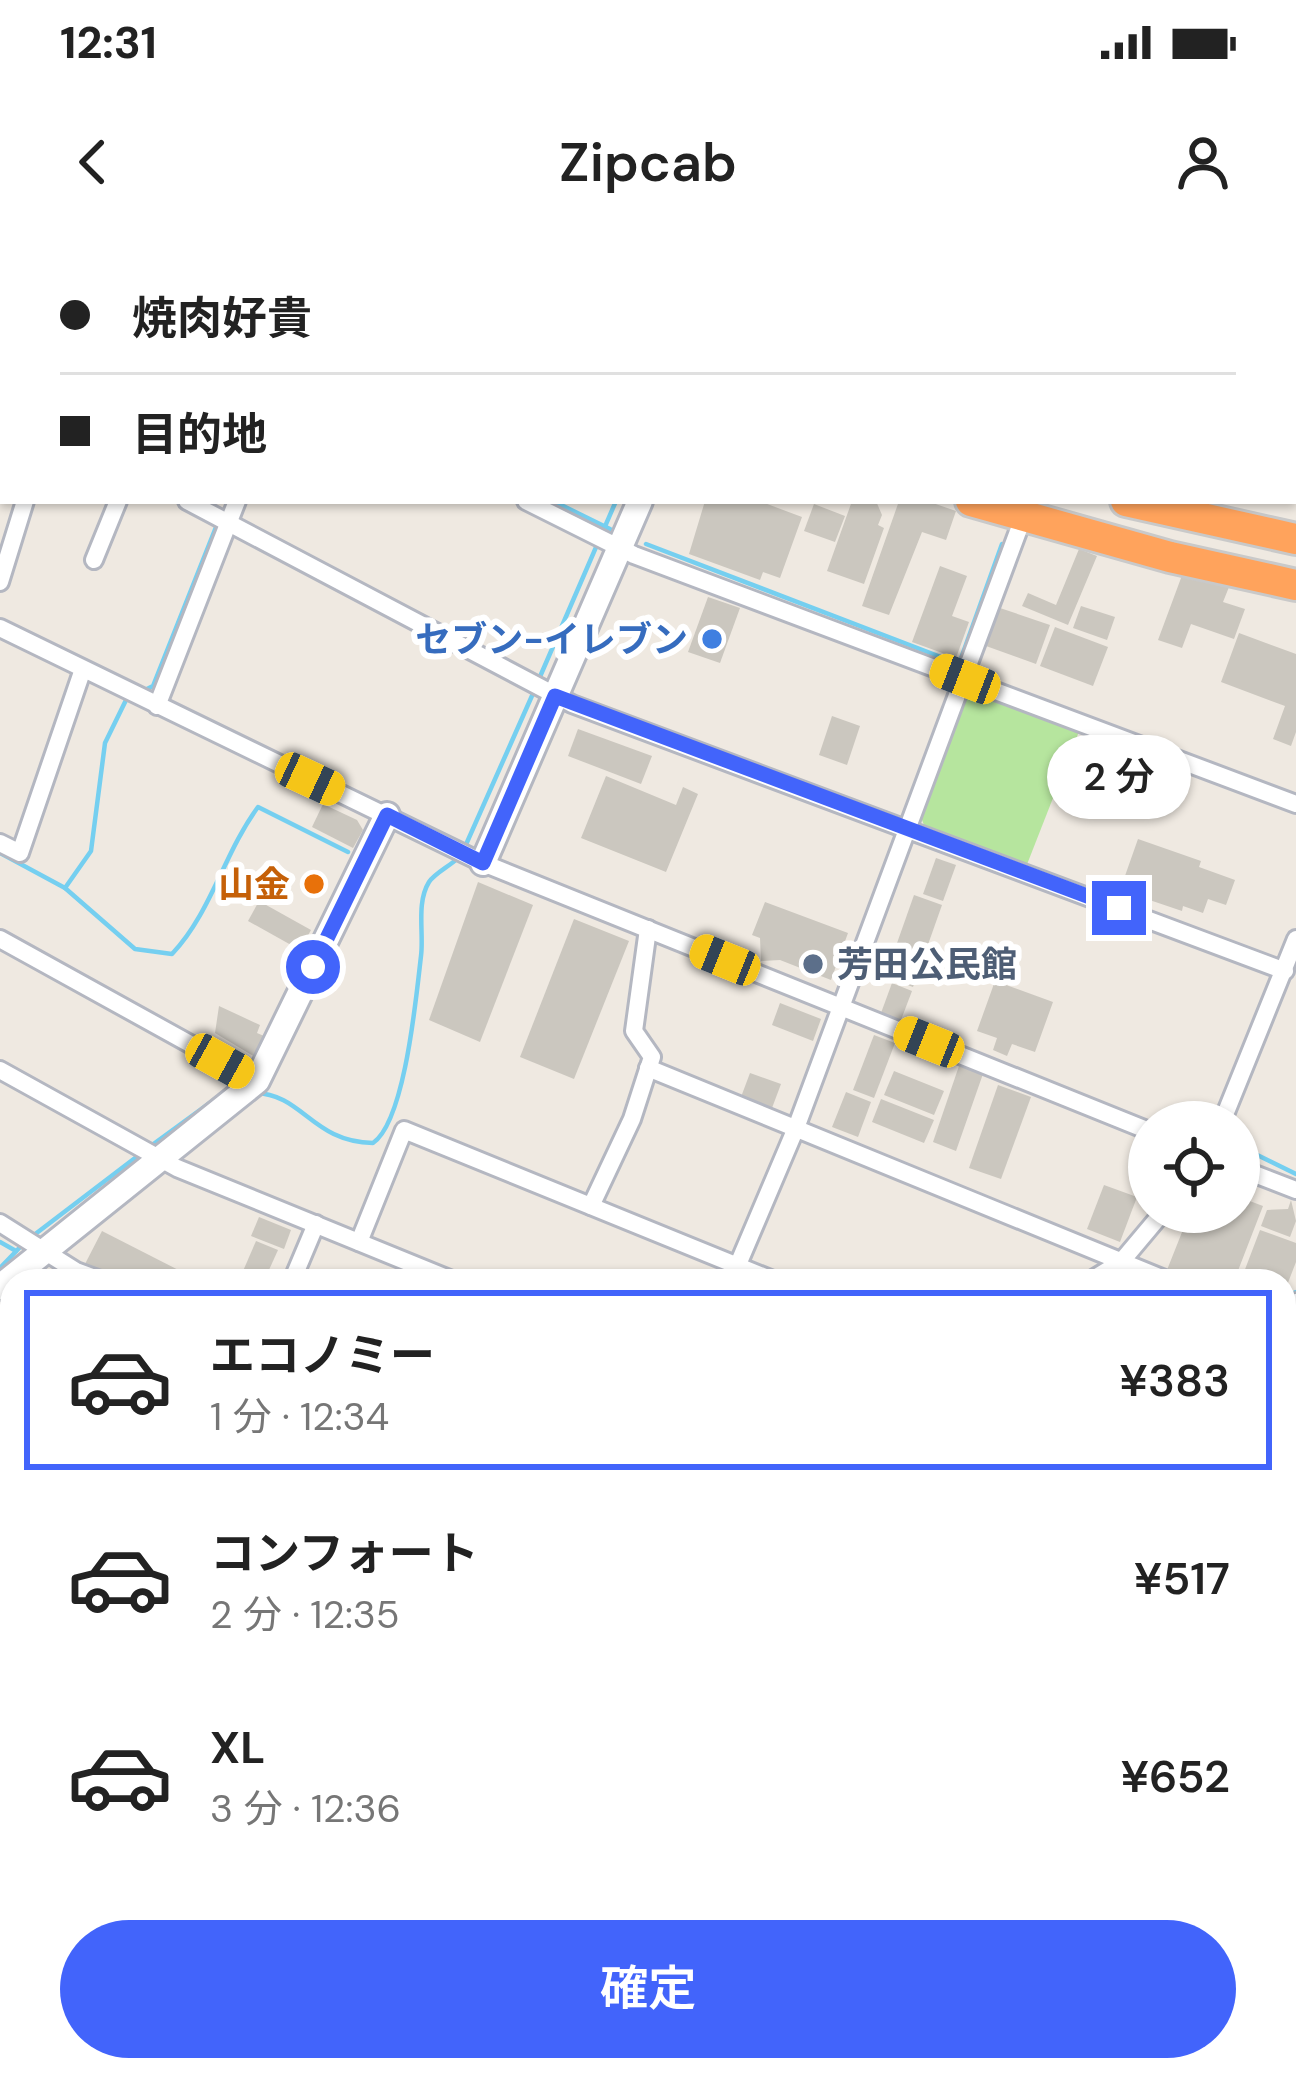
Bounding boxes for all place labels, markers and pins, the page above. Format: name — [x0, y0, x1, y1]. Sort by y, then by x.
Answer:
place label: セブン-イレブン — [415, 616, 688, 663]
marker: セブン-イレブン — [699, 626, 725, 652]
place label: 山金 — [218, 861, 290, 908]
marker: 山金 — [301, 871, 327, 897]
place label: 芳田公民館 — [837, 941, 1017, 988]
marker: 芳田公民館 — [800, 951, 826, 977]

